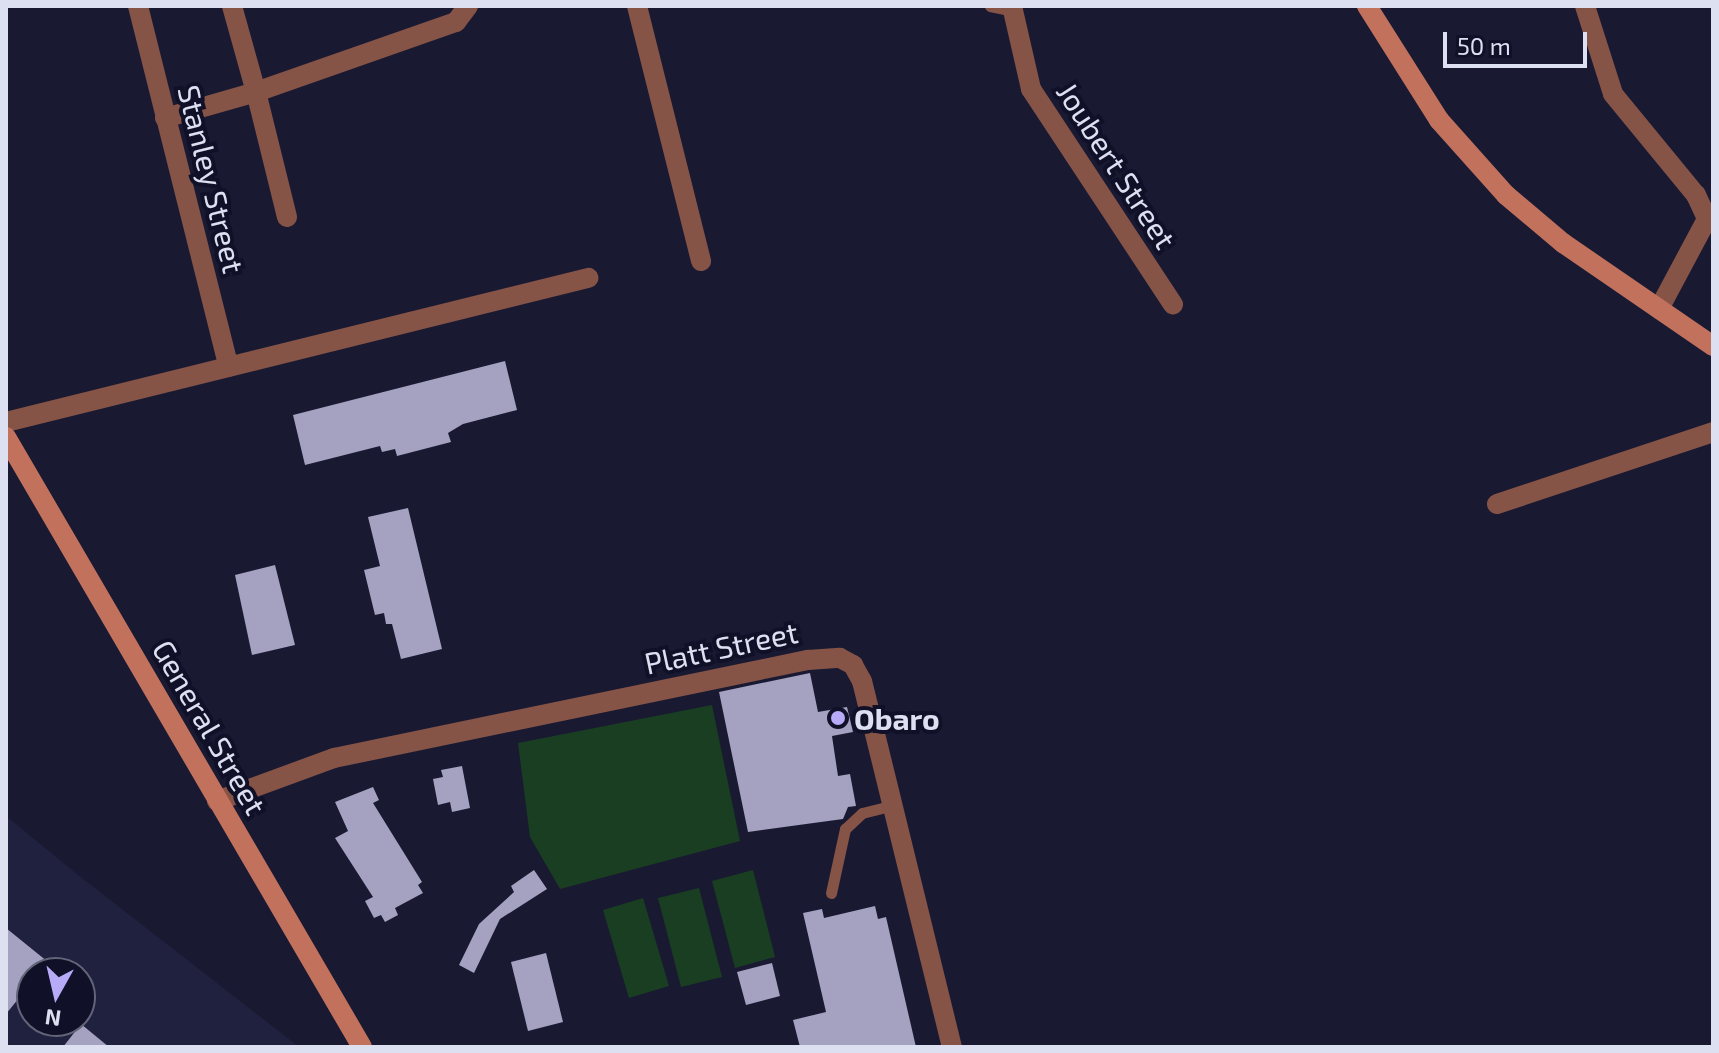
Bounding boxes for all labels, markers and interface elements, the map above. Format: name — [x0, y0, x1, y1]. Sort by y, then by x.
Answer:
scale bar — [1447, 16, 1591, 66]
text: 50 m — [1457, 31, 1511, 60]
street label: Joubert Street — [1050, 75, 1184, 255]
street label: Stanley Street — [171, 81, 253, 277]
street label: Platt Street — [641, 613, 801, 681]
street label: General Street — [145, 633, 275, 821]
place label: Obaro — [854, 700, 940, 736]
marker: Obaro — [829, 709, 847, 727]
north arrow — [16, 957, 96, 1037]
text: N — [43, 1005, 63, 1033]

